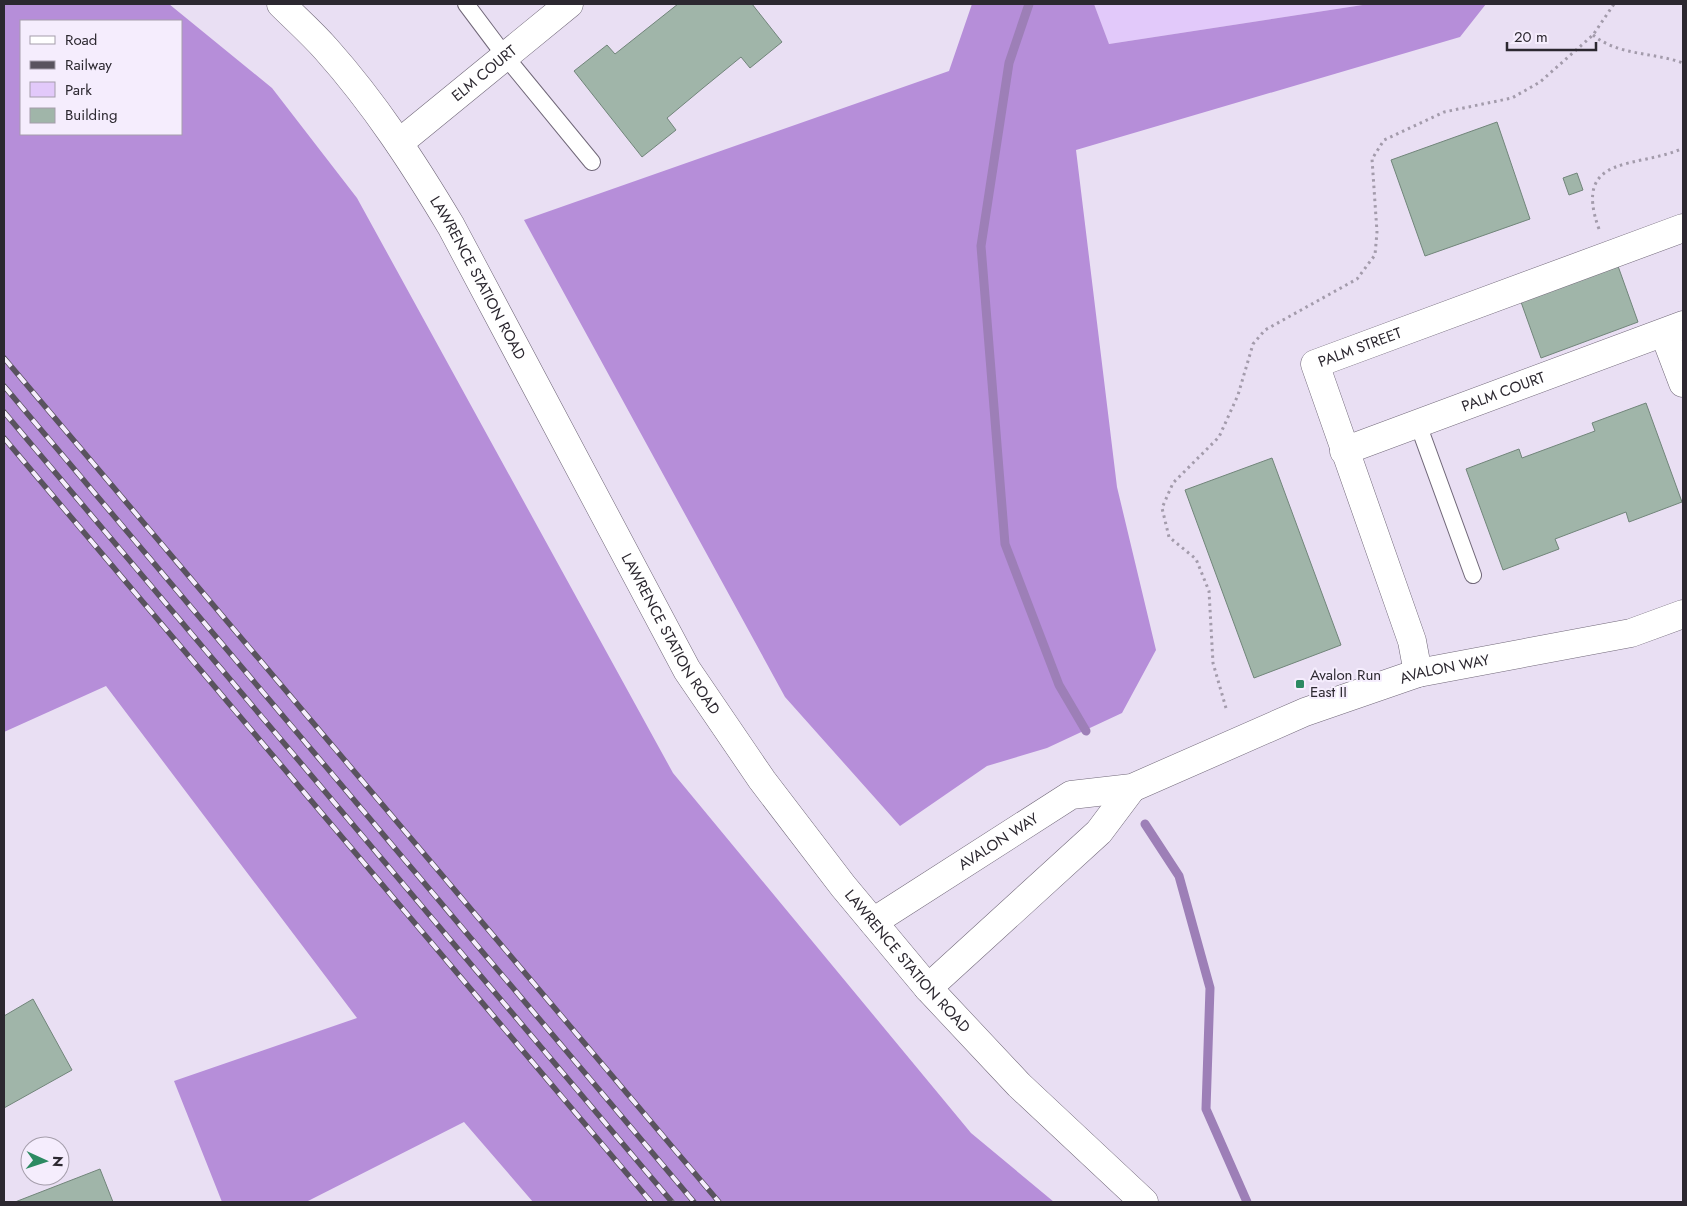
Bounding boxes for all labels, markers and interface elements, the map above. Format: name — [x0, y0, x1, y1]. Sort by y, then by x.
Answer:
legend — [20, 20, 182, 135]
scale bar — [1507, 20, 1596, 52]
text: 20 m — [1514, 26, 1548, 48]
text: Road — [65, 29, 97, 51]
street label: ELM COURT — [447, 40, 522, 107]
text: Railway — [65, 54, 112, 76]
text: Park — [65, 79, 92, 101]
text: Building — [65, 104, 117, 126]
street label: LAWRENCE STATION ROAD — [424, 192, 531, 363]
street label: PALM STREET — [1315, 322, 1405, 373]
street label: PALM COURT — [1459, 366, 1548, 417]
street label: LAWRENCE STATION ROAD — [616, 549, 725, 719]
street label: AVALON WAY — [1396, 649, 1492, 690]
place label: Avalon Run East II — [1310, 664, 1381, 703]
marker: Avalon Run East II — [1294, 678, 1306, 690]
street label: AVALON WAY — [954, 807, 1043, 876]
street label: LAWRENCE STATION ROAD — [839, 885, 976, 1038]
north arrow — [20, 1136, 70, 1186]
text: N — [48, 1156, 68, 1168]

